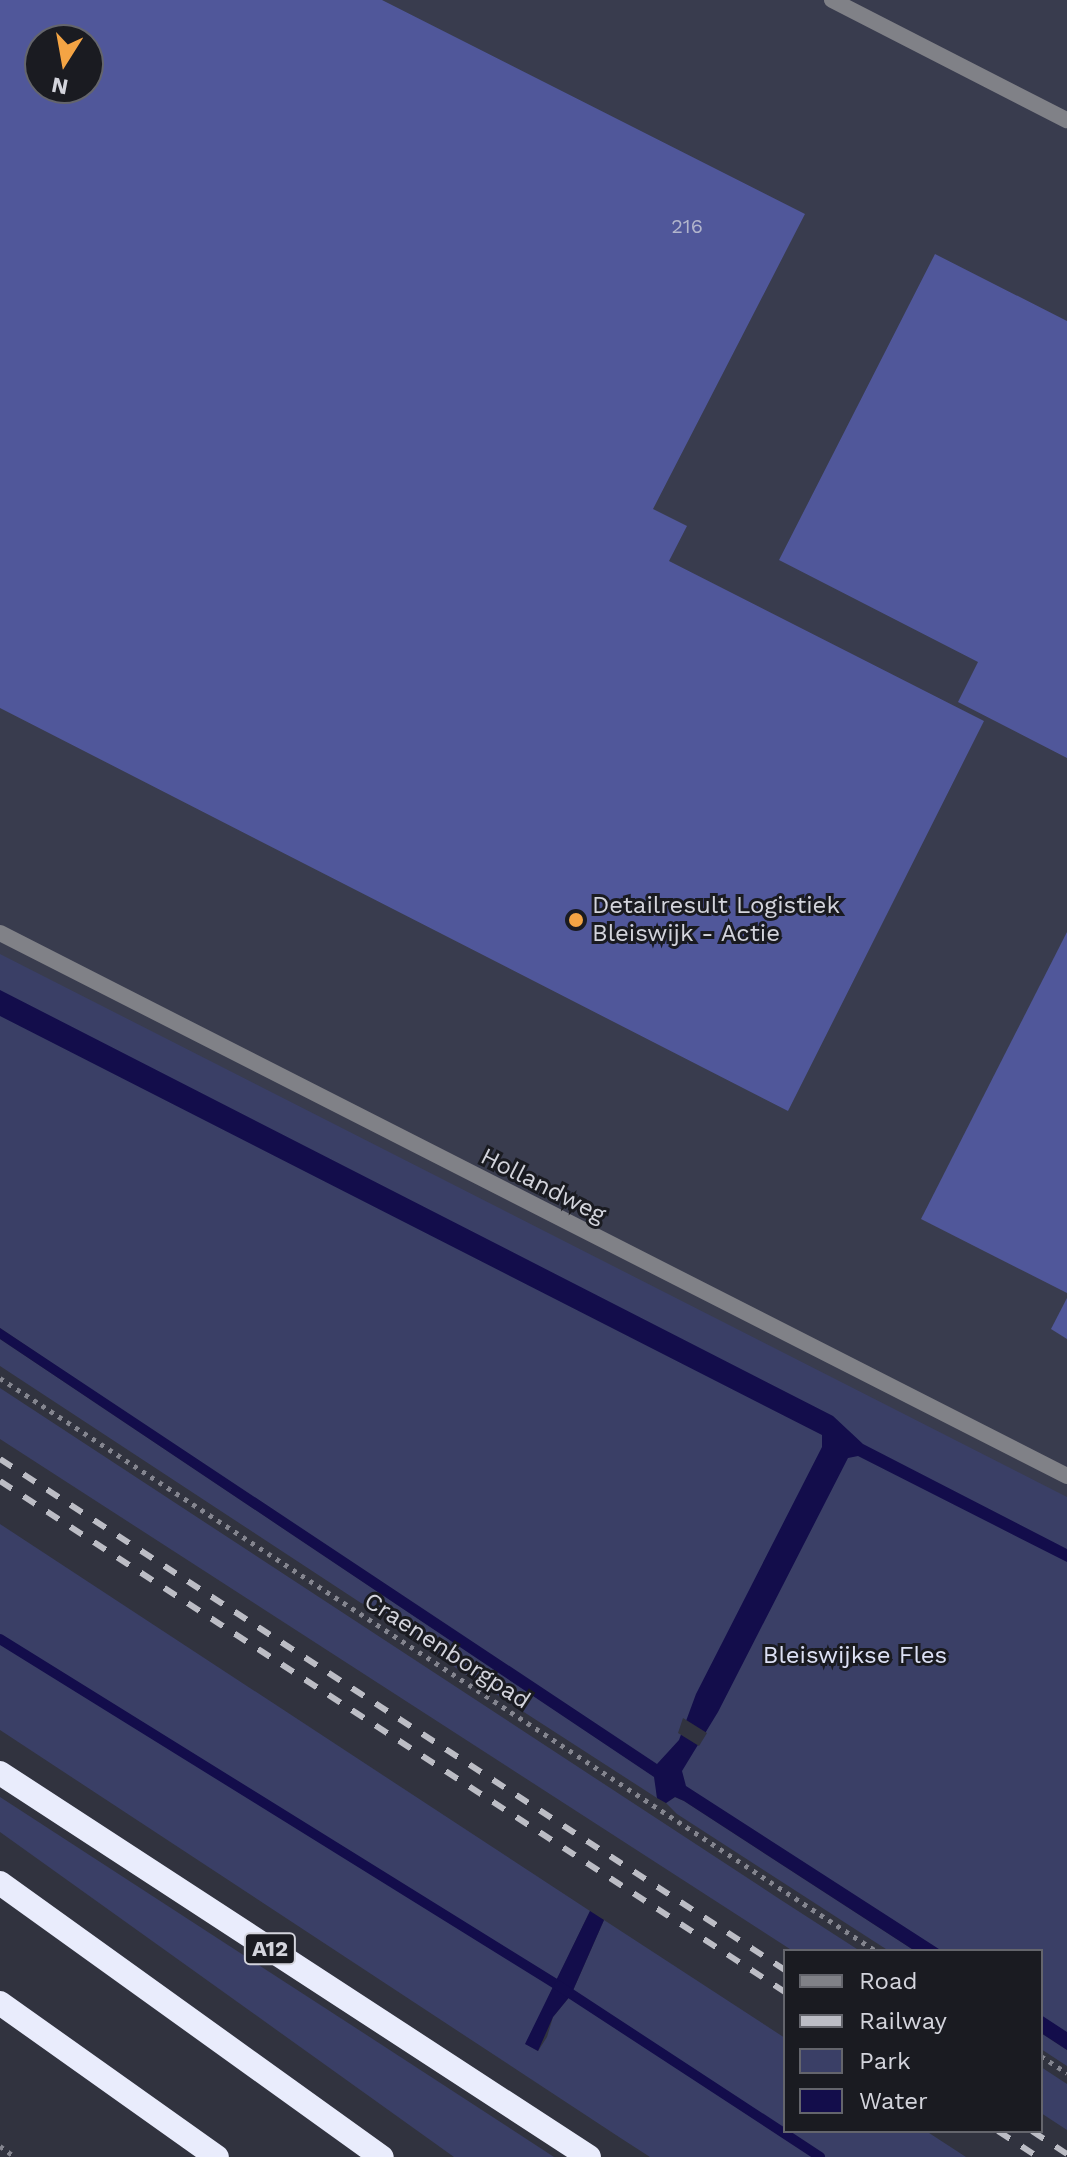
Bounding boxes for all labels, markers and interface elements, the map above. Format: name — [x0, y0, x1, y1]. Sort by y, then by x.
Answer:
north arrow — [24, 24, 104, 104]
text: N — [49, 72, 70, 100]
house number: 216 — [671, 214, 703, 238]
place label: Detailresult Logistiek Bleiswijk - Actie — [592, 892, 840, 948]
marker: Detailresult Logistiek Bleiswijk - Actie — [567, 911, 585, 929]
street label: Hollandweg — [476, 1142, 610, 1230]
street label: Craenenborgpad — [359, 1587, 535, 1715]
park label: Bleiswijkse Fles — [763, 1642, 947, 1670]
road number: A12 — [242, 1931, 298, 1967]
legend — [783, 1949, 1043, 2133]
text: Road — [859, 1967, 918, 1995]
text: Railway — [859, 2007, 947, 2035]
text: Park — [859, 2047, 911, 2075]
text: Water — [859, 2087, 928, 2115]

